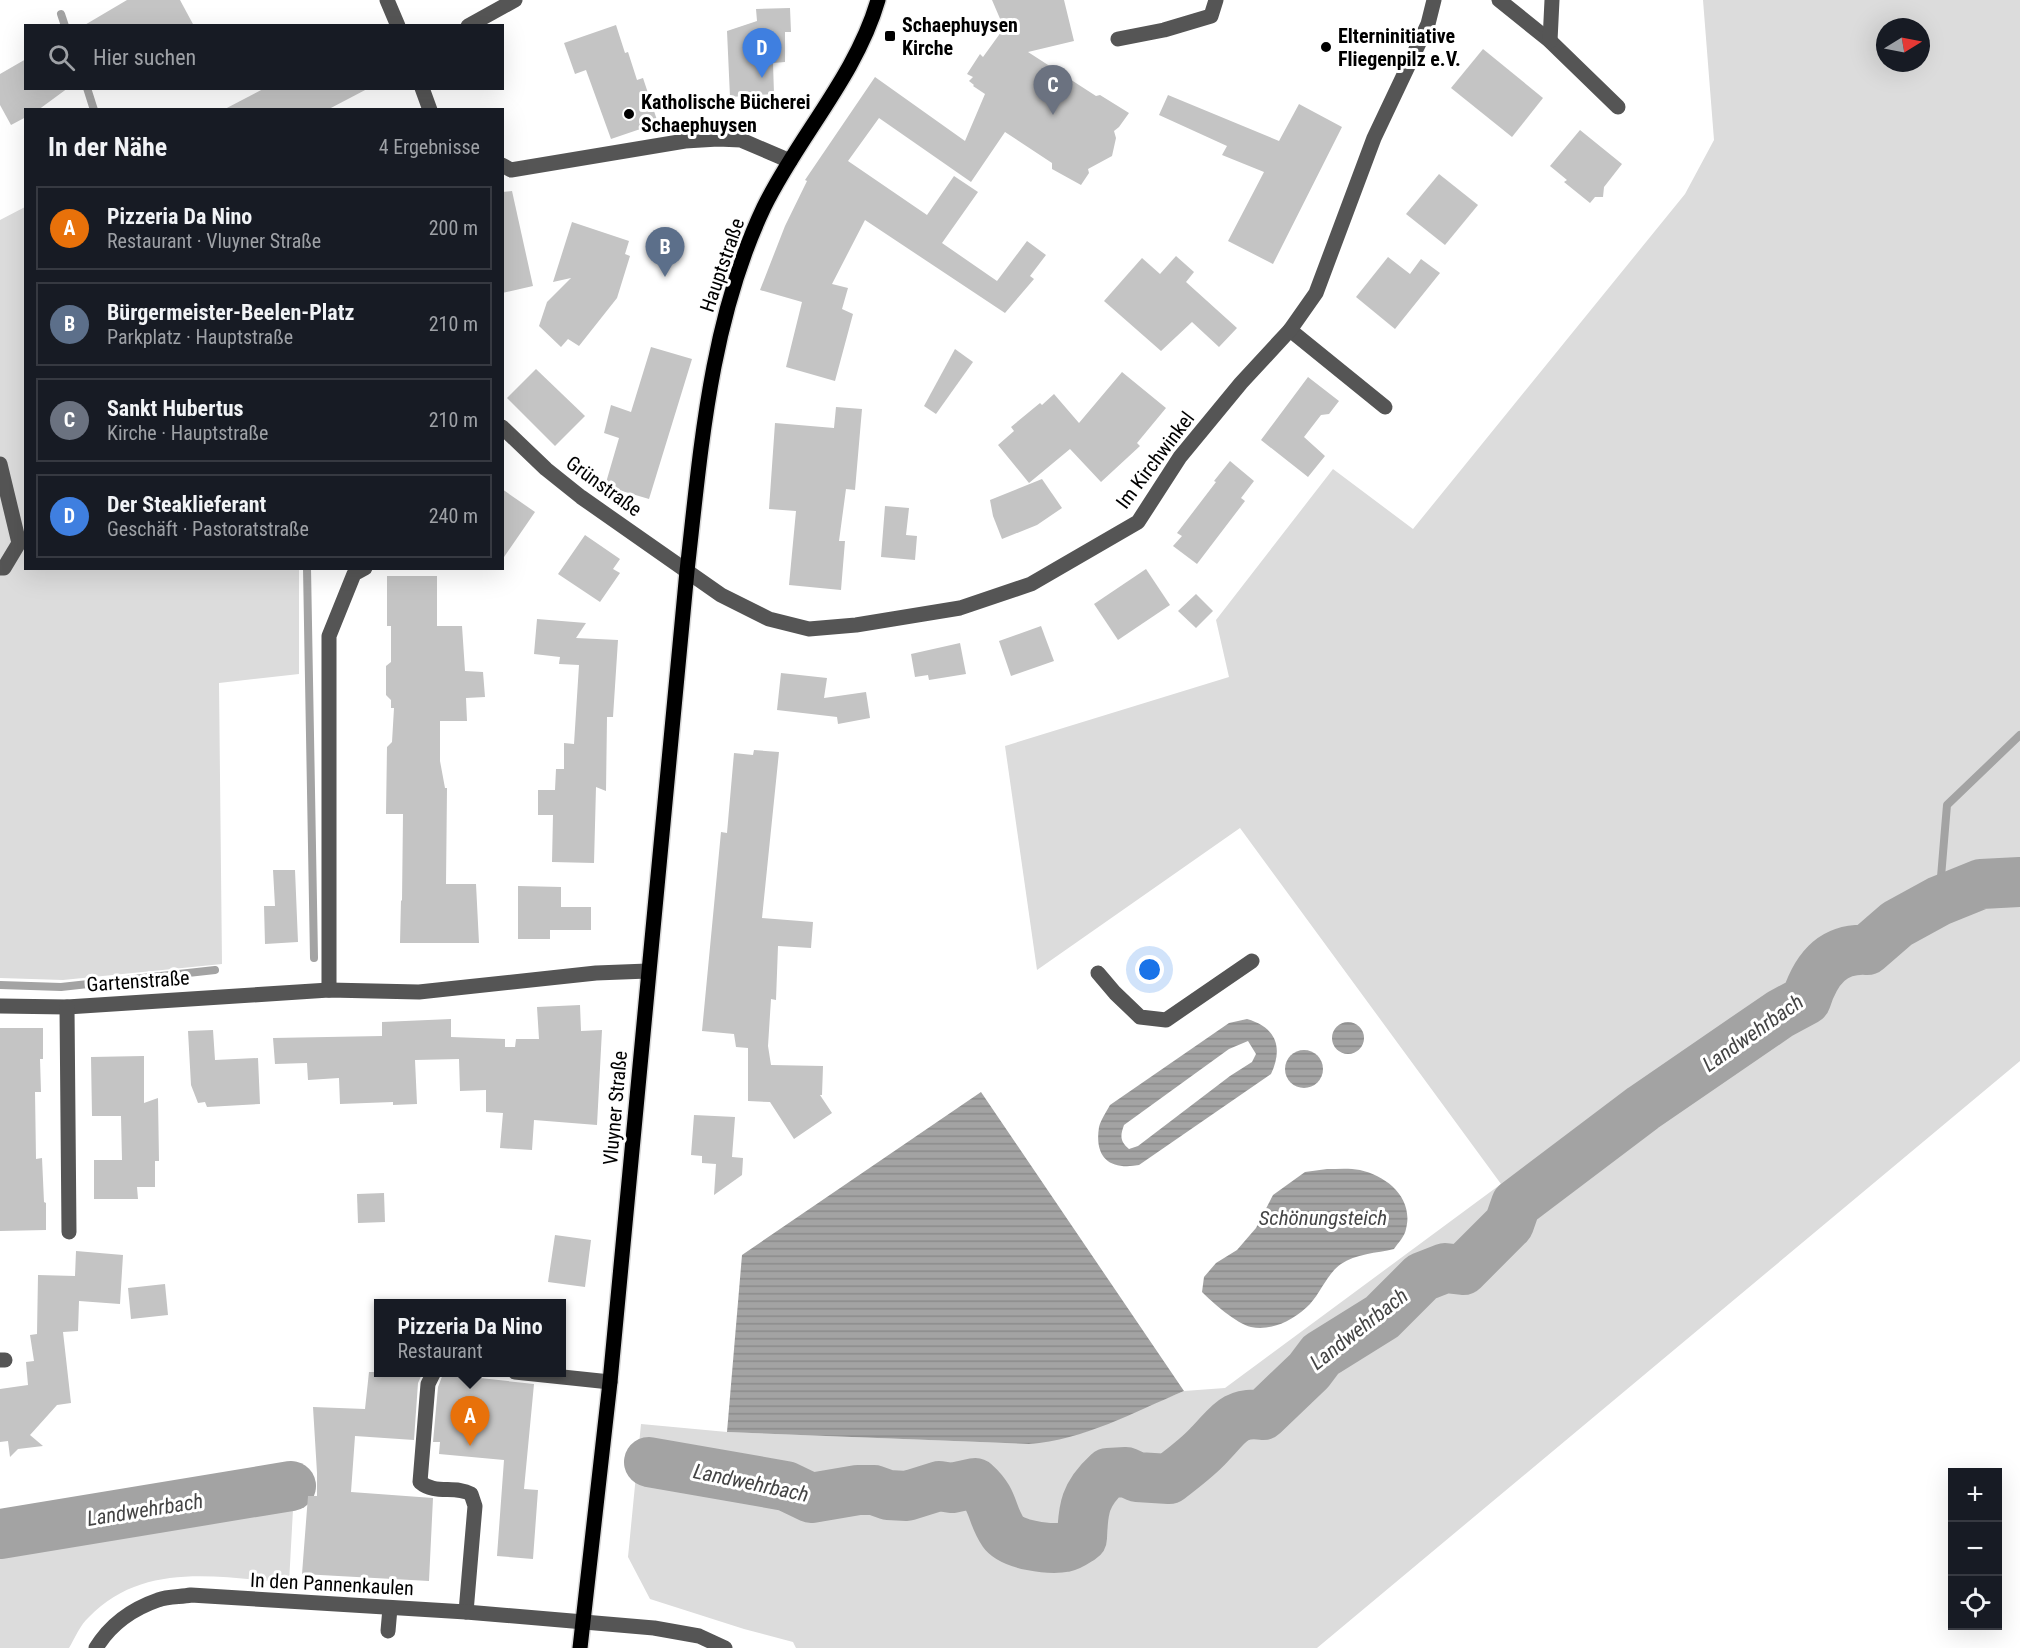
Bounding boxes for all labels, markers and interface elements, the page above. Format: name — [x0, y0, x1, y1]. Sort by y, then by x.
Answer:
place label: Schaephuysen Kirche — [902, 13, 1018, 60]
north arrow — [1876, 18, 1930, 72]
search box — [24, 24, 504, 90]
place label: Elterninitiative Fliegenpilz e.V. — [1338, 24, 1461, 71]
pin: D — [742, 28, 782, 78]
marker: Schaephuysen Kirche — [883, 29, 897, 43]
marker: Elterninitiative Fliegenpilz e.V. — [1319, 40, 1333, 54]
icon: search — [45, 41, 78, 74]
text: Hier suchen — [93, 45, 196, 70]
pin: C — [1034, 66, 1072, 115]
place label: Katholische Bücherei Schaephuysen — [641, 90, 811, 137]
marker: Katholische Bücherei Schaephuysen — [622, 107, 636, 121]
text: In der Nähe — [48, 132, 167, 162]
text: 4 Ergebnisse — [379, 135, 480, 159]
text: Pizzeria Da Nino — [107, 204, 252, 229]
street label: Hauptstraße — [695, 215, 749, 315]
text: A — [64, 216, 75, 240]
text: 200 m — [429, 216, 478, 240]
pin: B — [646, 228, 684, 277]
text: Restaurant · Vluyner Straße — [107, 229, 321, 253]
text: Bürgermeister-Beelen-Platz — [107, 300, 354, 325]
text: B — [64, 312, 75, 336]
text: 210 m — [429, 312, 478, 336]
text: Parkplatz · Hauptstraße — [107, 325, 293, 349]
text: Sankt Hubertus — [107, 396, 244, 421]
street label: Im Kirchwinkel — [1111, 407, 1199, 513]
text: C — [64, 408, 75, 432]
text: 210 m — [429, 408, 478, 432]
text: Kirche · Hauptstraße — [107, 421, 268, 445]
street label: Grünstraße — [562, 451, 646, 521]
text: Der Steaklieferant — [107, 492, 266, 517]
text: D — [64, 504, 75, 528]
text: 240 m — [429, 504, 478, 528]
text: Geschäft · Pastoratstraße — [107, 517, 309, 541]
your location — [1135, 955, 1164, 984]
street label: Gartenstraße — [86, 965, 190, 997]
water label: Landwehrbach — [1698, 990, 1808, 1076]
street label: Vluyner Straße — [598, 1050, 632, 1166]
water label: Schönungsteich — [1259, 1206, 1387, 1230]
water label: Landwehrbach — [1305, 1283, 1413, 1375]
popup — [374, 1299, 566, 1377]
text: Pizzeria Da Nino — [397, 1314, 543, 1339]
text: Restaurant — [397, 1339, 483, 1363]
pin: A — [450, 1396, 490, 1446]
water label: Landwehrbach — [691, 1459, 811, 1507]
map controls — [1948, 1468, 2002, 1630]
button: + — [1948, 1468, 2002, 1522]
water label: Landwehrbach — [85, 1489, 205, 1531]
button: − — [1948, 1522, 2002, 1576]
street label: In den Pannenkaulen — [250, 1568, 414, 1600]
button: locate — [1948, 1576, 2002, 1630]

